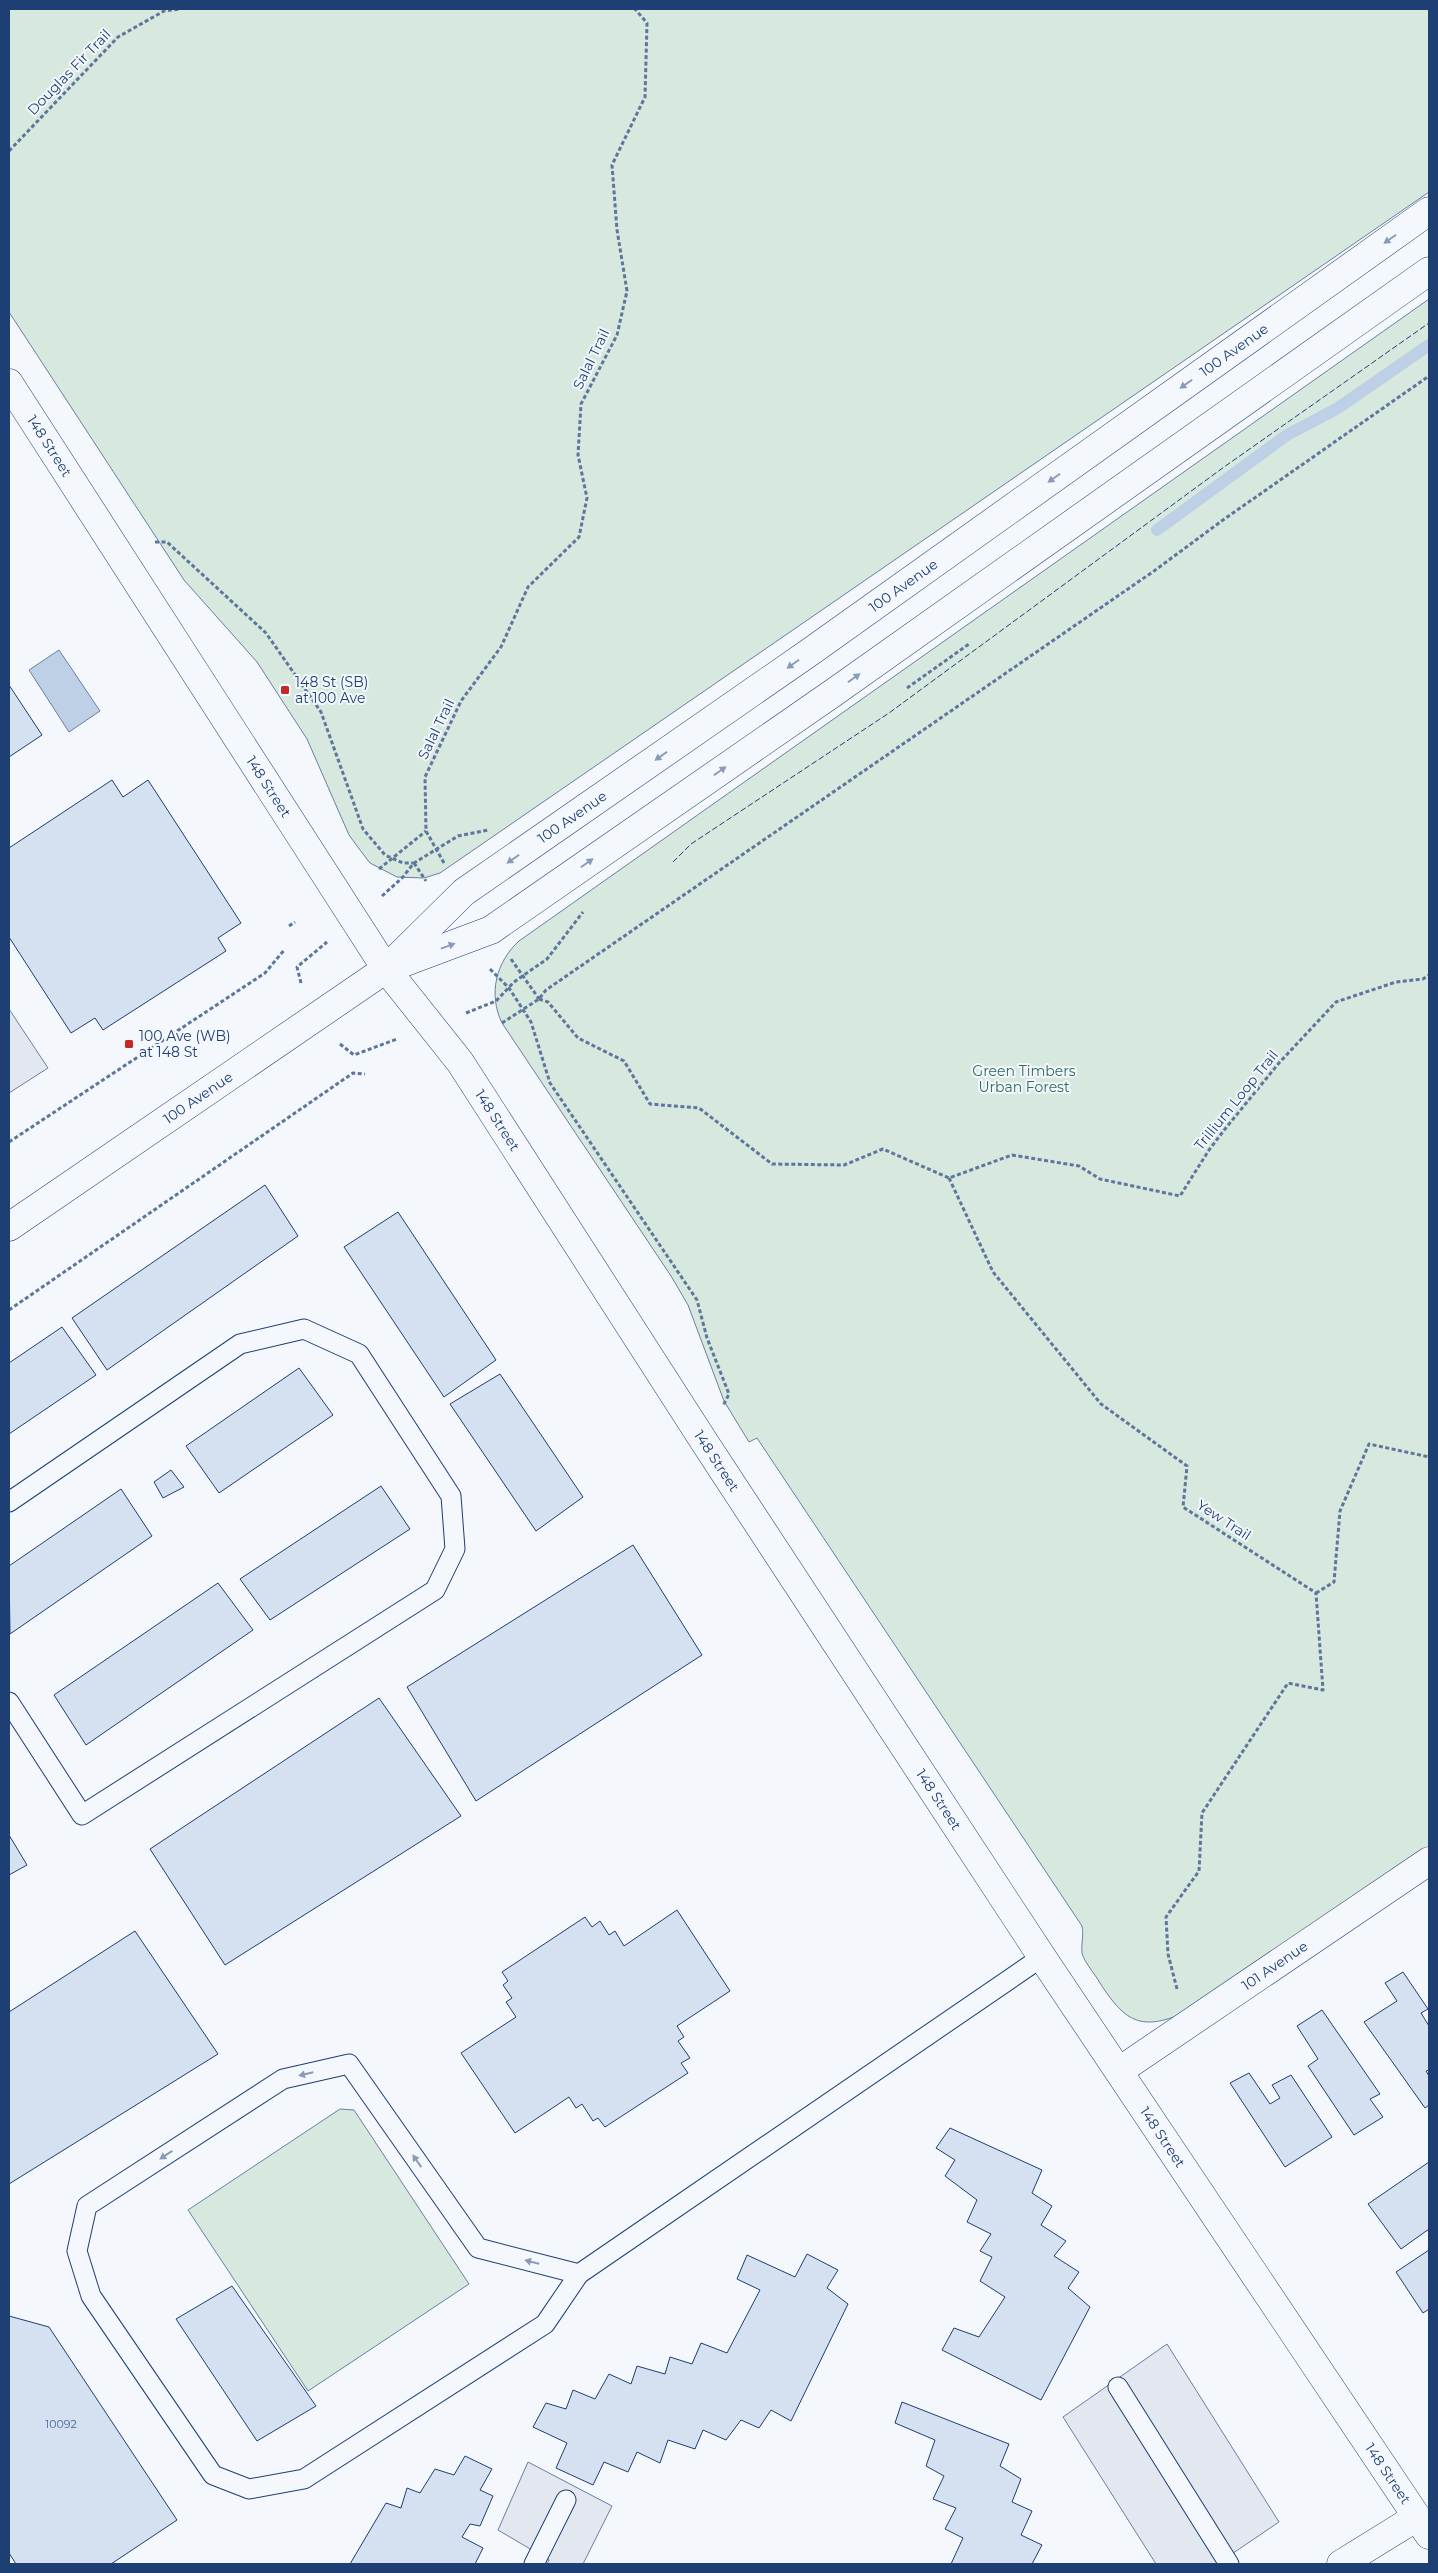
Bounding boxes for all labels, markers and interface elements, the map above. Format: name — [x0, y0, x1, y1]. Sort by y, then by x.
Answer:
street label: Douglas Fir Trail — [23, 25, 115, 119]
one-way arrow — [1383, 234, 1396, 244]
street label: 100 Avenue — [1196, 319, 1272, 381]
street label: Salal Trail — [569, 326, 613, 392]
one-way arrow — [1179, 379, 1193, 389]
street label: 148 Street — [23, 412, 76, 480]
one-way arrow — [1047, 473, 1061, 483]
street label: 100 Avenue — [865, 555, 941, 616]
one-way arrow — [786, 659, 800, 669]
place label: 148 St (SB) at 100 Ave — [295, 673, 368, 707]
one-way arrow — [847, 673, 861, 683]
marker: 148 St (SB) at 100 Ave — [279, 684, 291, 696]
street label: Salal Trail — [414, 696, 458, 762]
one-way arrow — [654, 751, 667, 761]
street label: 148 Street — [242, 753, 295, 821]
one-way arrow — [714, 766, 727, 776]
street label: 100 Avenue — [534, 787, 610, 847]
one-way arrow — [506, 854, 520, 864]
one-way arrow — [580, 858, 594, 868]
one-way arrow — [441, 941, 455, 949]
place label: 100 Ave (WB) at 148 St — [139, 1027, 231, 1061]
marker: 100 Ave (WB) at 148 St — [123, 1038, 135, 1050]
street label: Trillium Loop Trail — [1190, 1046, 1282, 1154]
park label: Green Timbers Urban Forest — [972, 1062, 1076, 1096]
street label: 100 Avenue — [160, 1068, 236, 1128]
street label: 148 Street — [471, 1086, 524, 1155]
street label: 148 Street — [690, 1427, 743, 1495]
street label: Yew Trail — [1194, 1496, 1254, 1544]
street label: 148 Street — [912, 1766, 966, 1834]
street label: 101 Avenue — [1238, 1937, 1311, 1994]
one-way arrow — [298, 2070, 313, 2078]
street label: 148 Street — [1136, 2103, 1190, 2171]
one-way arrow — [160, 2150, 173, 2160]
one-way arrow — [412, 2154, 422, 2167]
one-way arrow — [524, 2258, 539, 2266]
house number: 10092 — [45, 2417, 77, 2431]
street label: 148 Street — [1361, 2440, 1415, 2508]

